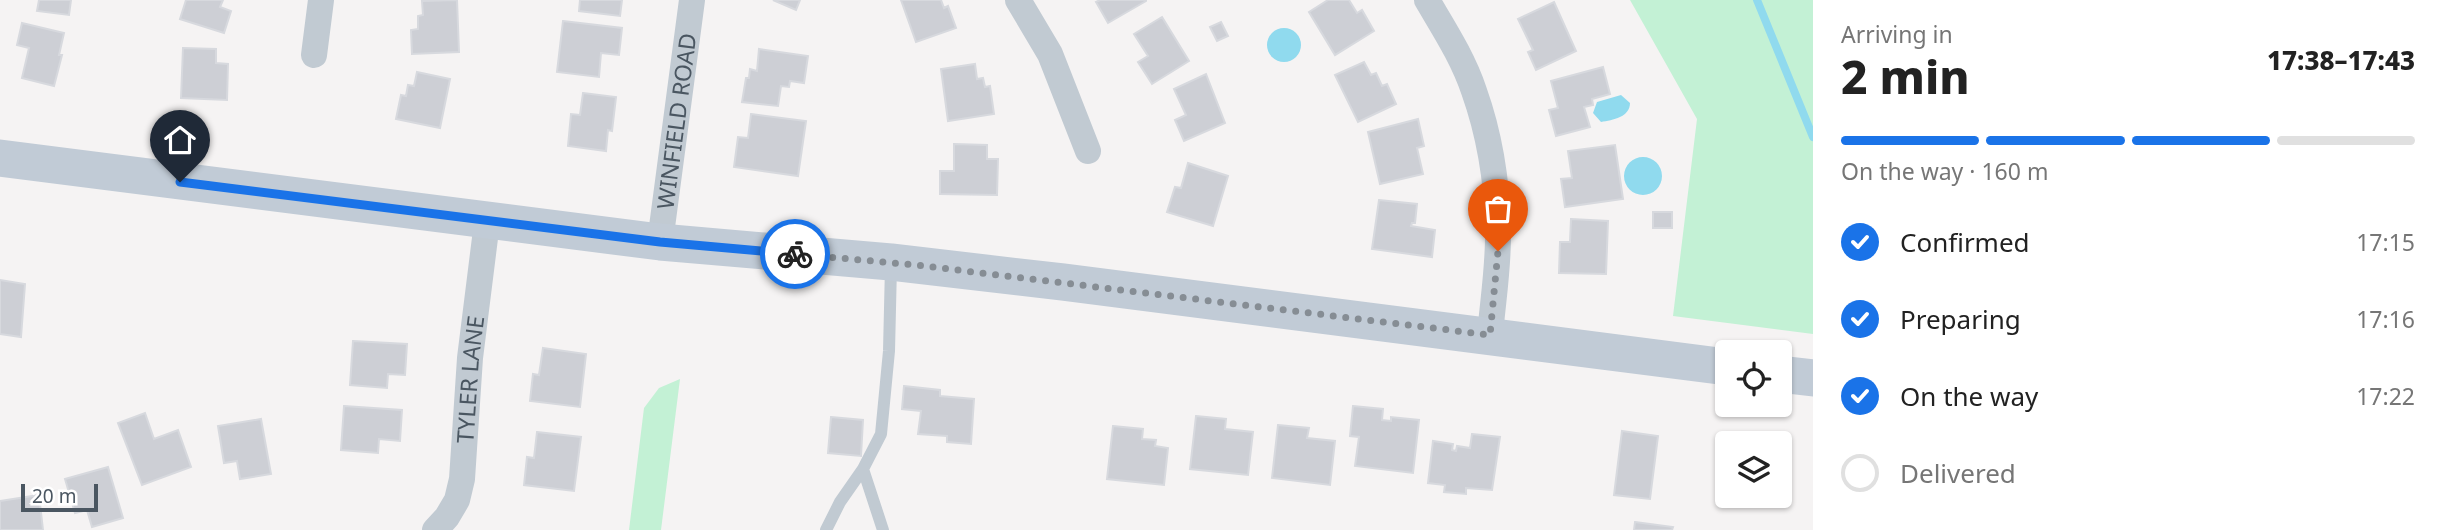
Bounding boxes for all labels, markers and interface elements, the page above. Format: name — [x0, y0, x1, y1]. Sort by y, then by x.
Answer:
text: Arriving in — [1841, 18, 1953, 50]
street label: WINFIELD ROAD — [649, 31, 703, 211]
text: 17:38–17:43 — [2267, 42, 2415, 78]
text: 2 min — [1841, 45, 1970, 107]
pin — [150, 110, 210, 182]
icon: home — [161, 121, 199, 159]
text: On the way · 160 m — [1841, 155, 2048, 187]
pin — [1468, 179, 1528, 251]
icon: bag — [1479, 190, 1517, 228]
courier — [760, 219, 830, 289]
icon: check — [1841, 223, 1879, 261]
text: Confirmed — [1900, 224, 2030, 260]
text: 17:15 — [2356, 226, 2415, 258]
icon: bike — [776, 235, 814, 273]
icon: check — [1841, 300, 1879, 338]
text: Preparing — [1900, 301, 2021, 337]
text: 17:16 — [2356, 303, 2415, 335]
street label: TYLER LANE — [448, 314, 491, 444]
map controls — [1715, 340, 1792, 508]
button: locate — [1715, 340, 1792, 417]
icon: check — [1841, 377, 1879, 415]
text: On the way — [1900, 378, 2038, 414]
text: 17:22 — [2356, 380, 2415, 412]
button: layers — [1715, 431, 1792, 508]
text: Delivered — [1900, 455, 2016, 491]
scale bar — [21, 481, 98, 513]
text: 20 m — [32, 483, 76, 509]

